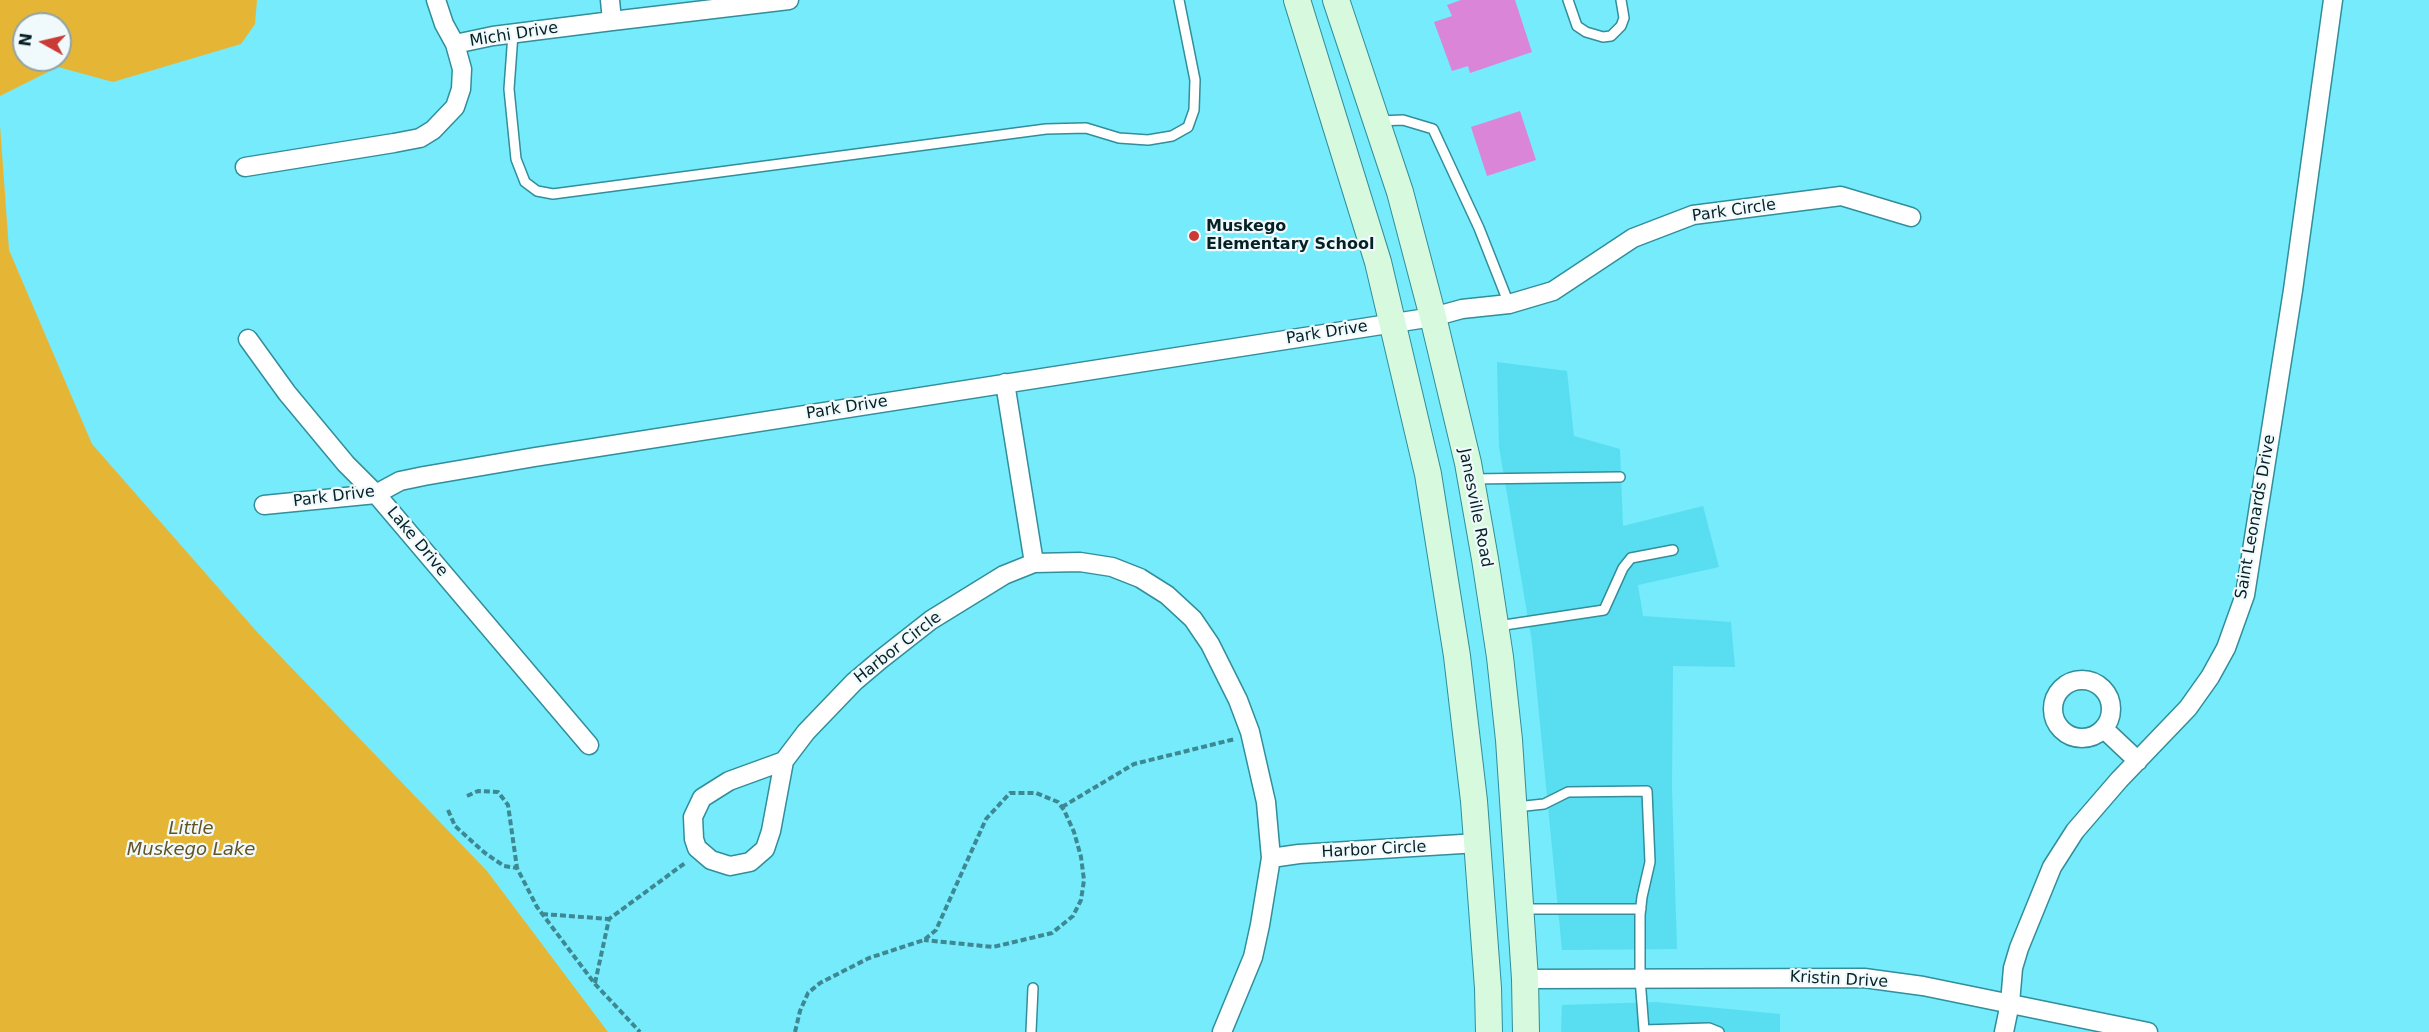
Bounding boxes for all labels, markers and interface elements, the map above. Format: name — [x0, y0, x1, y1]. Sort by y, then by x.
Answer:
north arrow — [12, 12, 72, 72]
street label: Michi Drive — [468, 19, 560, 51]
text: N — [15, 32, 36, 48]
street label: Park Circle — [1691, 196, 1777, 226]
place label: Muskego Elementary School — [1206, 217, 1374, 255]
marker: Muskego Elementary School — [1187, 229, 1201, 243]
street label: Park Drive — [1285, 317, 1369, 349]
street label: Park Drive — [805, 392, 889, 424]
street label: Saint Leonards Drive — [2232, 433, 2280, 601]
street label: Janesville Road — [1454, 447, 1496, 569]
street label: Park Drive — [292, 482, 376, 512]
street label: Lake Drive — [382, 503, 452, 581]
street label: Harbor Circle — [851, 608, 945, 688]
water label: Little Muskego Lake — [127, 818, 255, 860]
street label: Harbor Circle — [1321, 838, 1427, 862]
street label: Kristin Drive — [1789, 968, 1889, 992]

